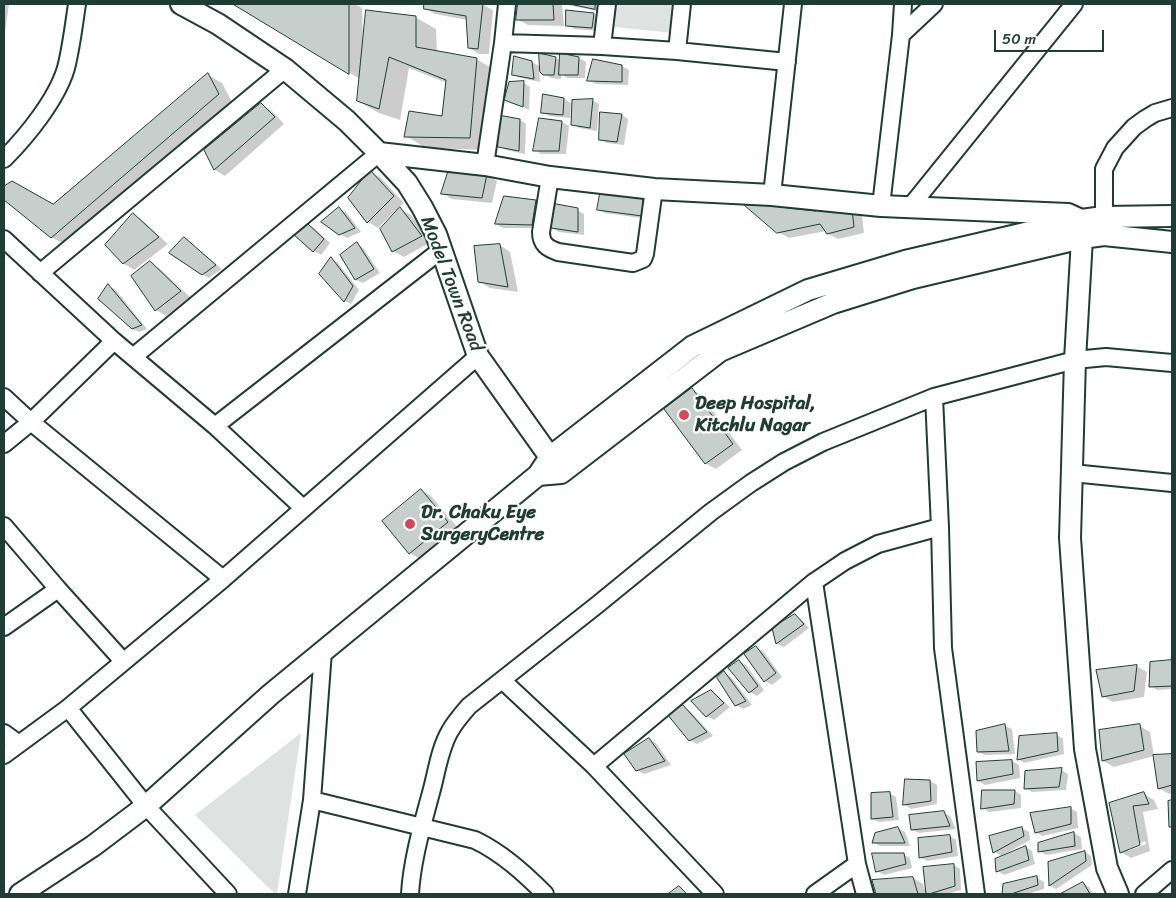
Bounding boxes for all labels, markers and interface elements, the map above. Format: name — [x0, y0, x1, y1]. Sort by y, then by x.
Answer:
scale bar — [996, 20, 1106, 52]
text: 50 m — [1002, 26, 1036, 52]
street label: Model Town Road — [415, 213, 487, 355]
place label: Deep Hospital, Kitchlu Nagar — [695, 393, 816, 437]
marker: Deep Hospital, Kitchlu Nagar — [677, 408, 691, 422]
place label: Dr. Chaku Eye SurgeryCentre — [421, 502, 544, 546]
marker: Dr. Chaku Eye SurgeryCentre — [403, 517, 417, 531]

